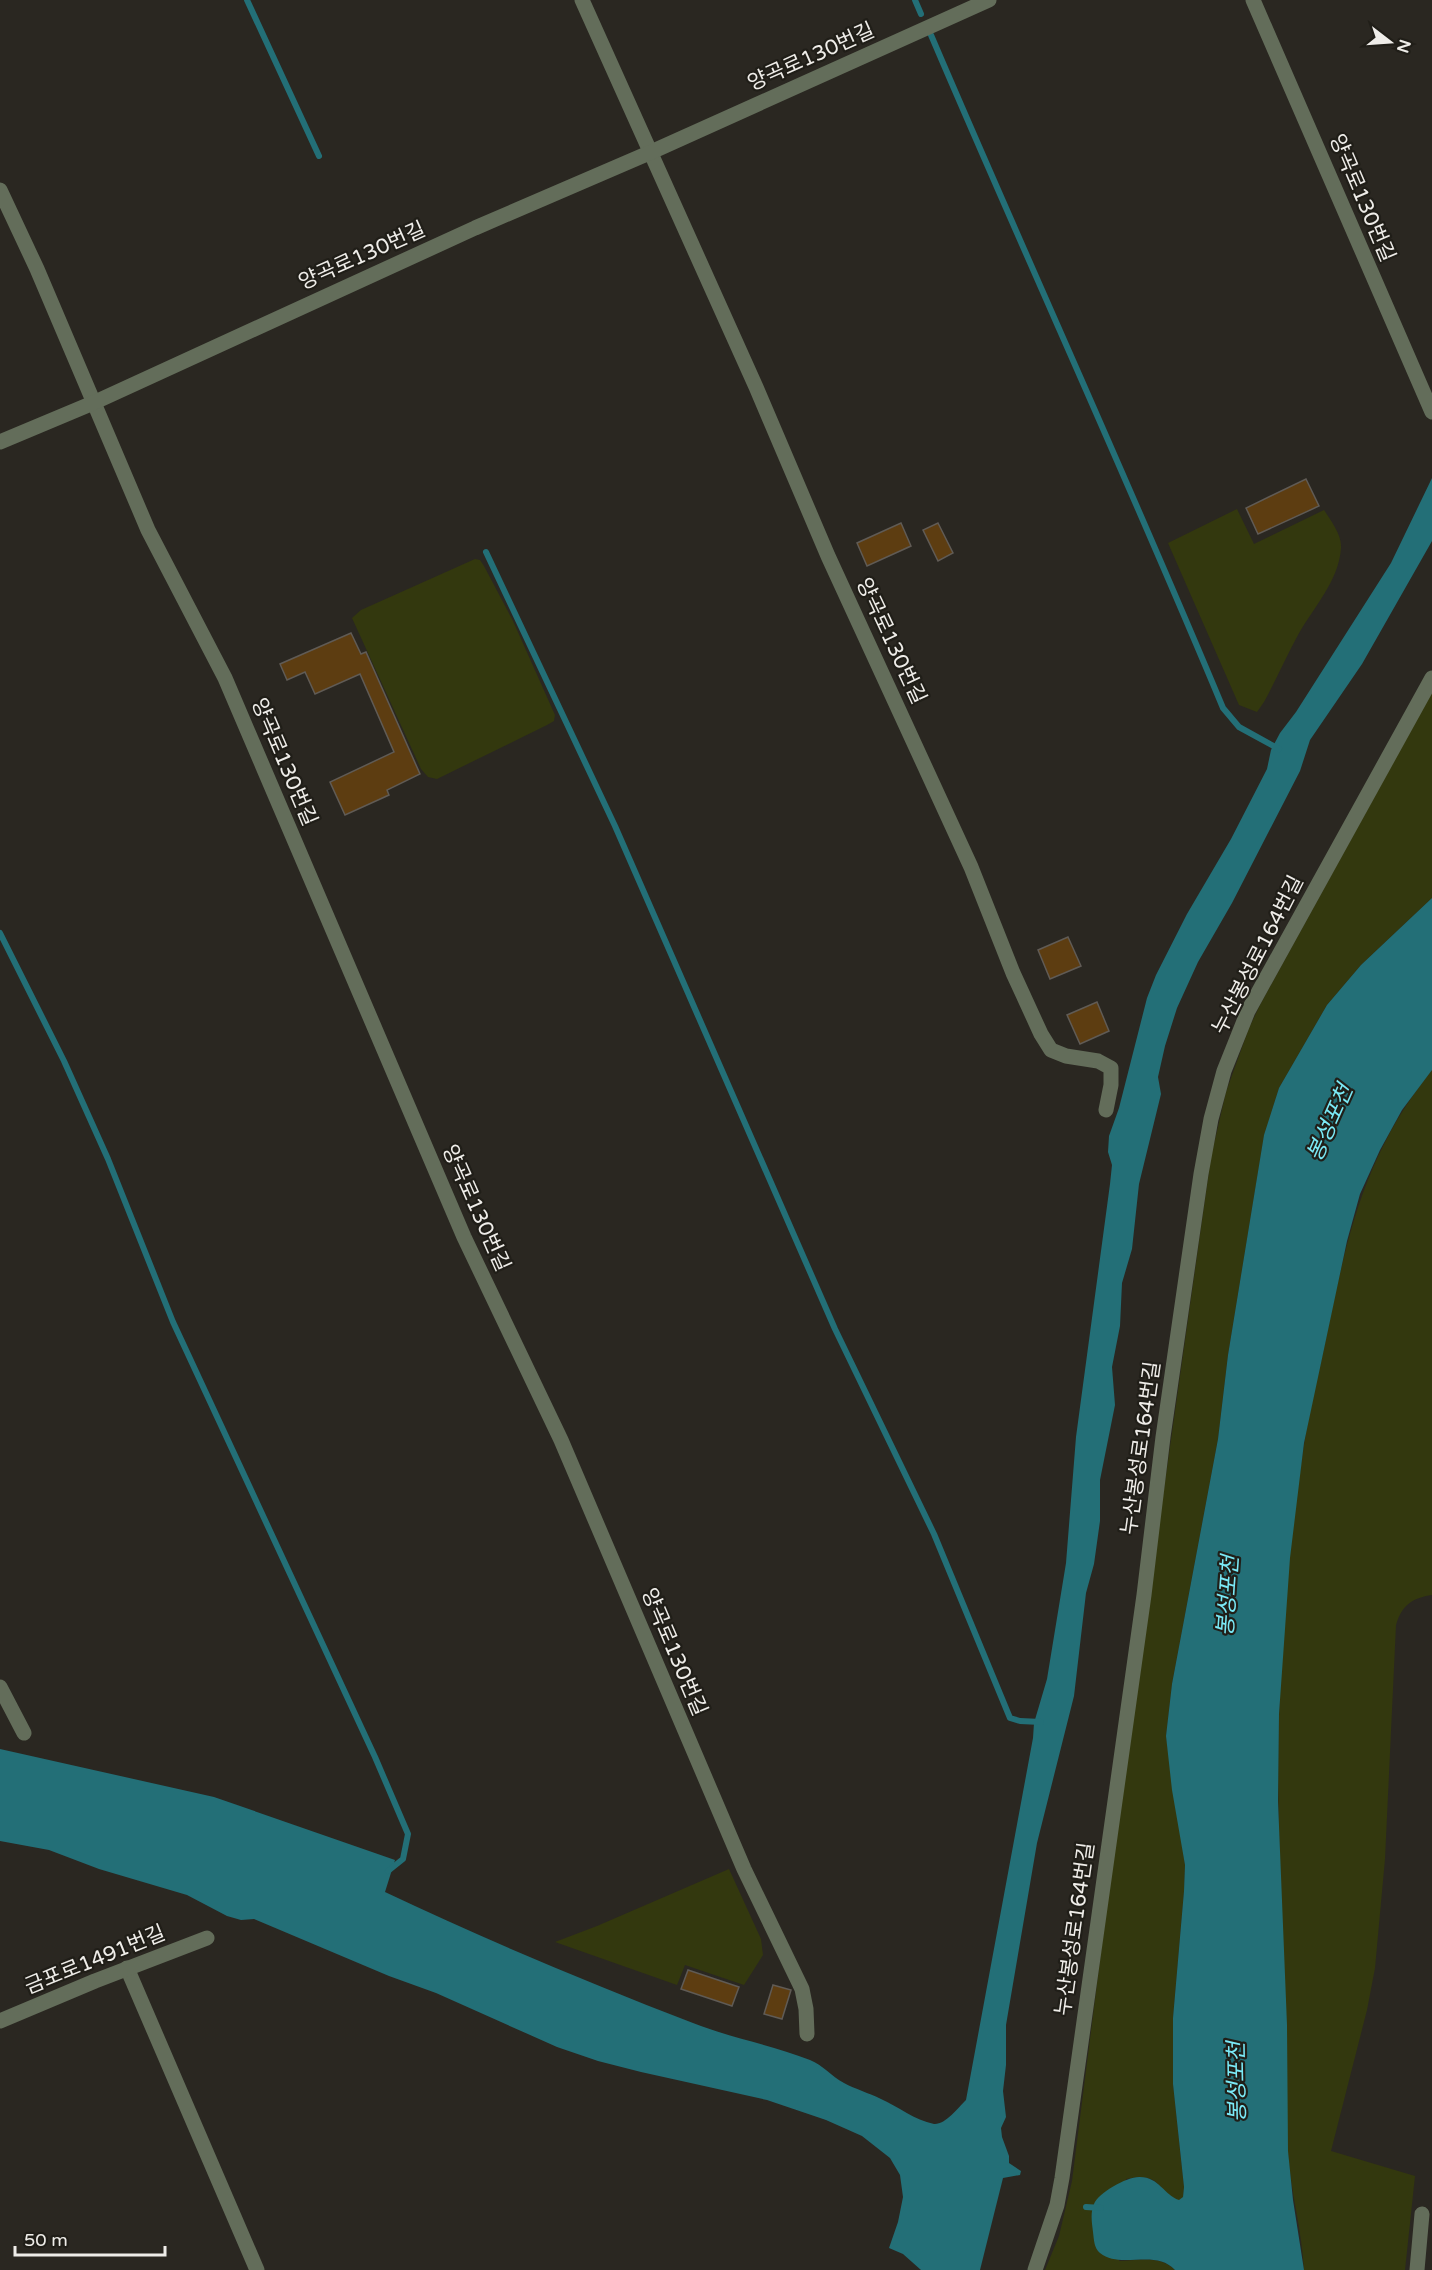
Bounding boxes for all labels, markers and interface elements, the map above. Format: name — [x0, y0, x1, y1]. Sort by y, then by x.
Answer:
north arrow — [1360, 12, 1420, 72]
street label: 양곡로130번길 — [744, 18, 878, 96]
text: N — [1392, 37, 1415, 55]
street label: 양곡로130번길 — [1324, 130, 1400, 266]
street label: 양곡로130번길 — [295, 217, 429, 295]
street label: 양곡로130번길 — [851, 574, 931, 708]
street label: 양곡로130번길 — [246, 694, 322, 830]
street label: 누산봉성로164번길 — [1207, 871, 1309, 1039]
water label: 봉성포천 — [1302, 1078, 1359, 1165]
street label: 양곡로130번길 — [437, 1141, 515, 1275]
street label: 누산봉성로164번길 — [1116, 1360, 1166, 1536]
water label: 봉성포천 — [1212, 1552, 1244, 1637]
street label: 양곡로130번길 — [636, 1584, 712, 1720]
street label: 누산봉성로164번길 — [1050, 1841, 1100, 2017]
street label: 금포로1491번길 — [21, 1920, 169, 2000]
water label: 봉성포천 — [1223, 2039, 1251, 2123]
scale bar — [15, 2219, 165, 2257]
text: 50 m — [24, 2229, 68, 2251]

